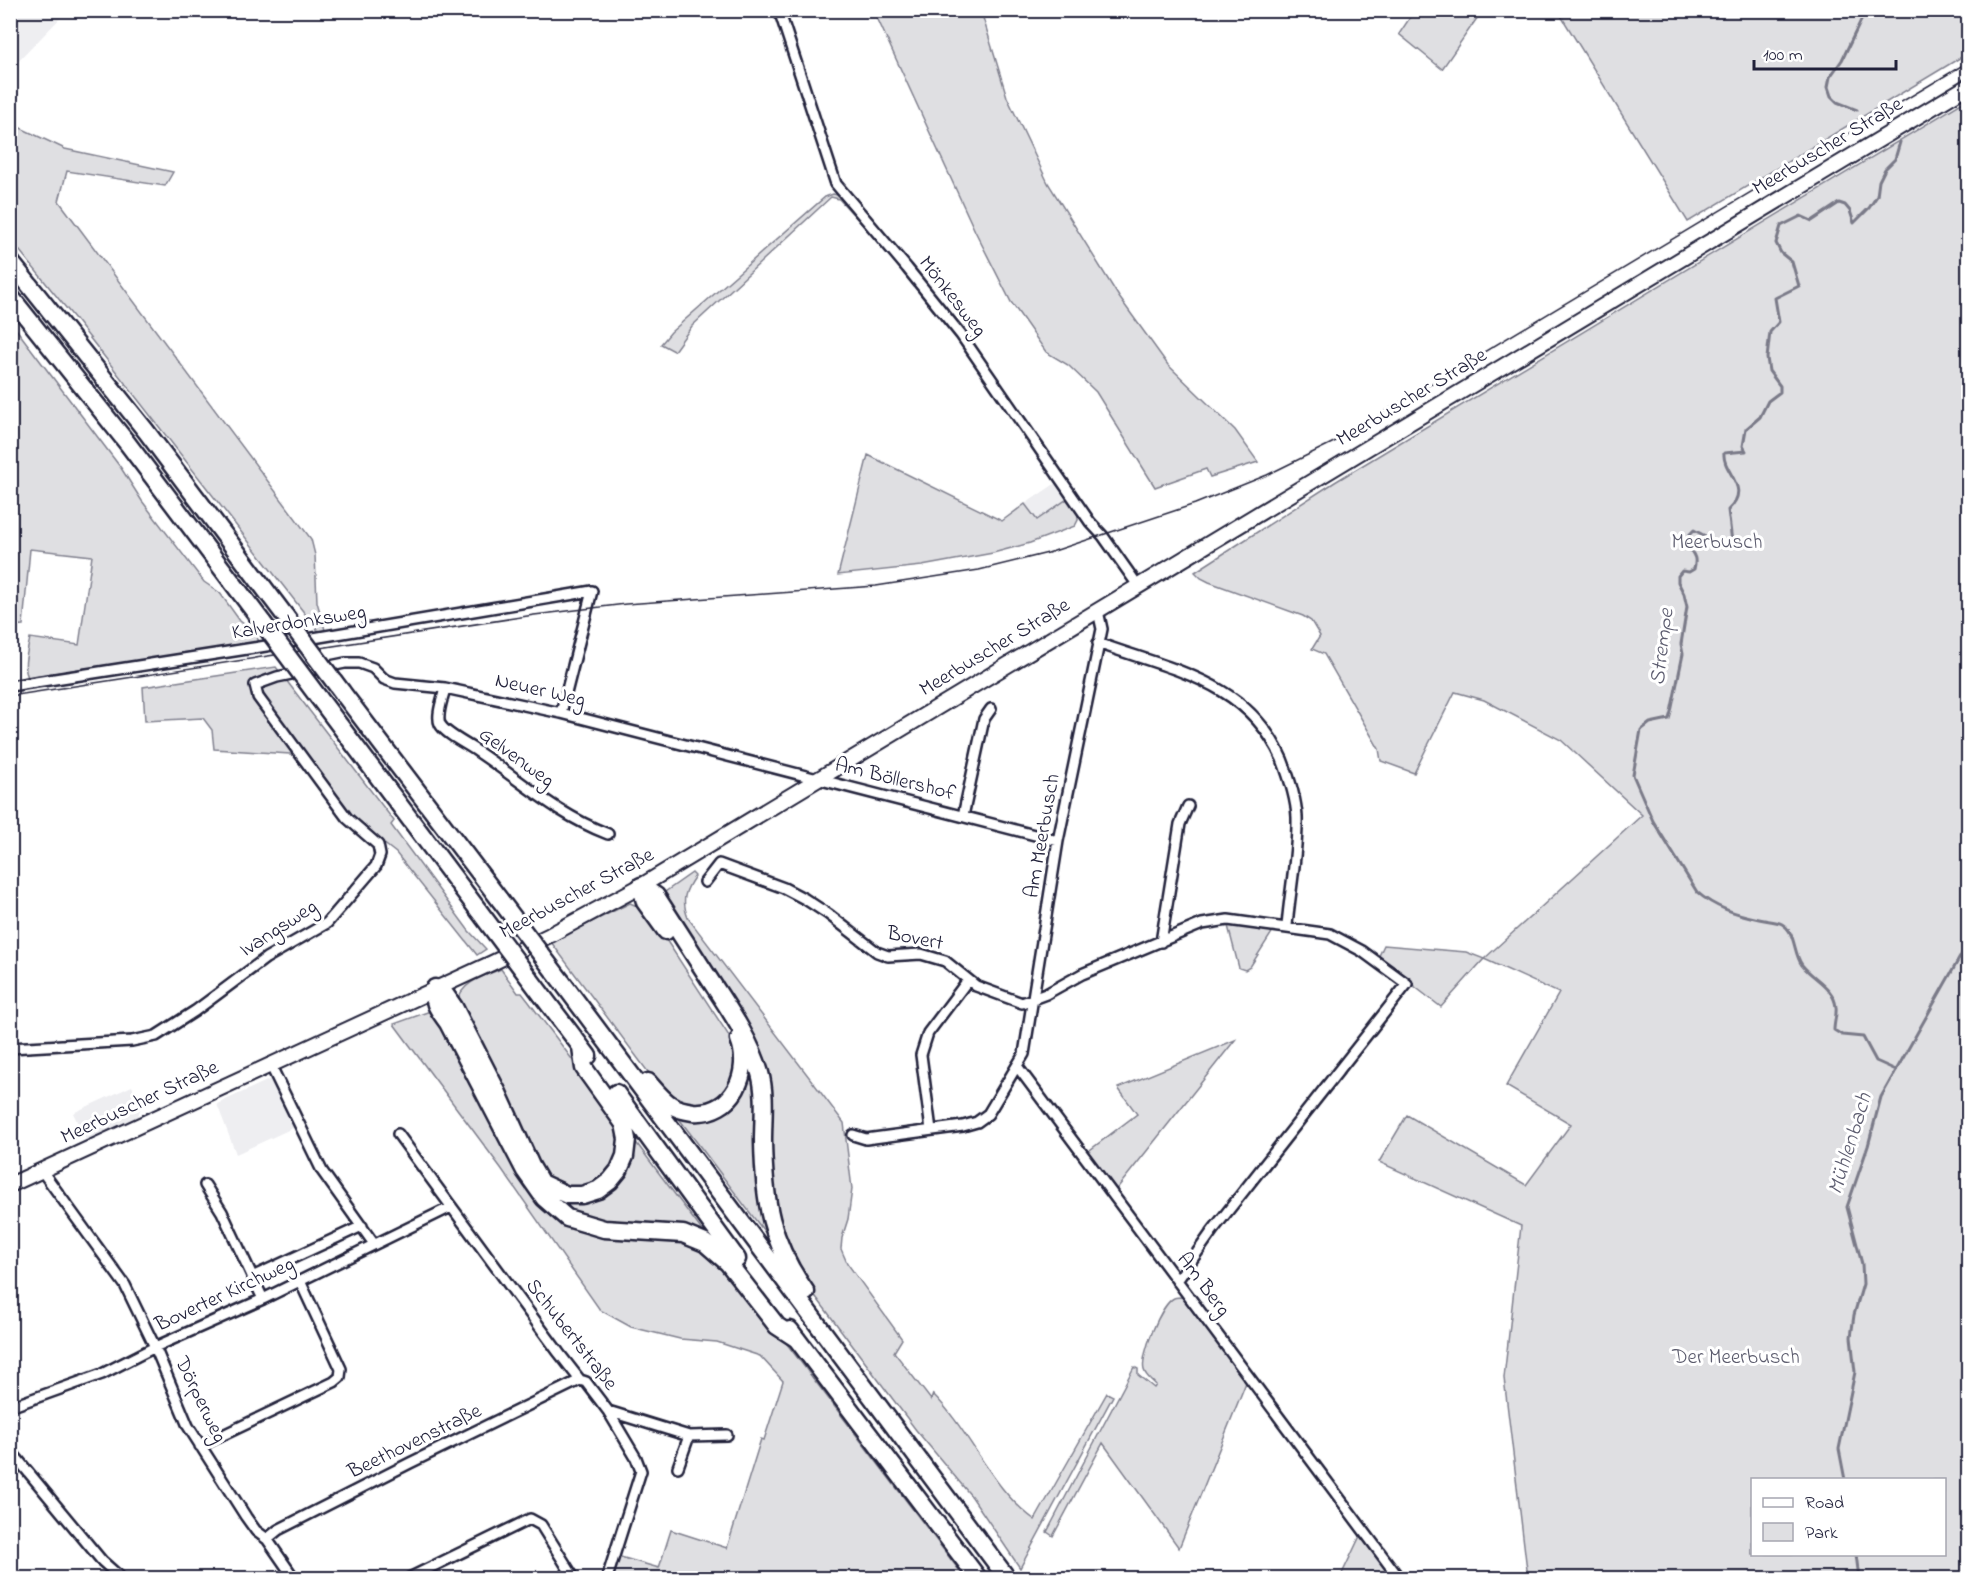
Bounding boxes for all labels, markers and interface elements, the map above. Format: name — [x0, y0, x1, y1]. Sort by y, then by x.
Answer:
scale bar — [1754, 33, 1896, 71]
text: 100 m — [1763, 43, 1803, 69]
street label: Meerbuscher Straße — [1747, 90, 1910, 204]
street label: Mönkesweg — [909, 250, 993, 345]
street label: Meerbuscher Straße — [1331, 341, 1494, 455]
park label: Meerbusch — [1671, 528, 1763, 558]
street label: Meerbuscher Straße — [914, 591, 1077, 705]
street label: Kalverdonksweg — [230, 598, 368, 650]
water label: Strempe — [1642, 606, 1684, 687]
street label: Neuer Weg — [491, 666, 588, 718]
street label: Gelvenweg — [471, 720, 560, 797]
street label: Am Böllershof — [832, 751, 959, 810]
street label: Am Meerbusch — [1017, 772, 1069, 900]
street label: Meerbuscher Straße — [494, 840, 660, 947]
street label: Ivangsweg — [234, 893, 325, 967]
street label: Bovert — [883, 919, 946, 959]
street label: Meerbuscher Straße — [56, 1053, 224, 1153]
water label: Mühlenbach — [1820, 1089, 1882, 1199]
street label: Am Berg — [1167, 1246, 1237, 1325]
street label: Boverter Kirchweg — [150, 1250, 300, 1343]
street label: Schubertstraße — [518, 1273, 625, 1398]
park label: Der Meerbusch — [1671, 1343, 1800, 1373]
street label: Dörperweg — [164, 1351, 234, 1449]
street label: Beethovenstraße — [342, 1396, 487, 1488]
legend — [1751, 1478, 1946, 1556]
text: Road — [1805, 1491, 1844, 1517]
text: Park — [1805, 1521, 1838, 1547]

